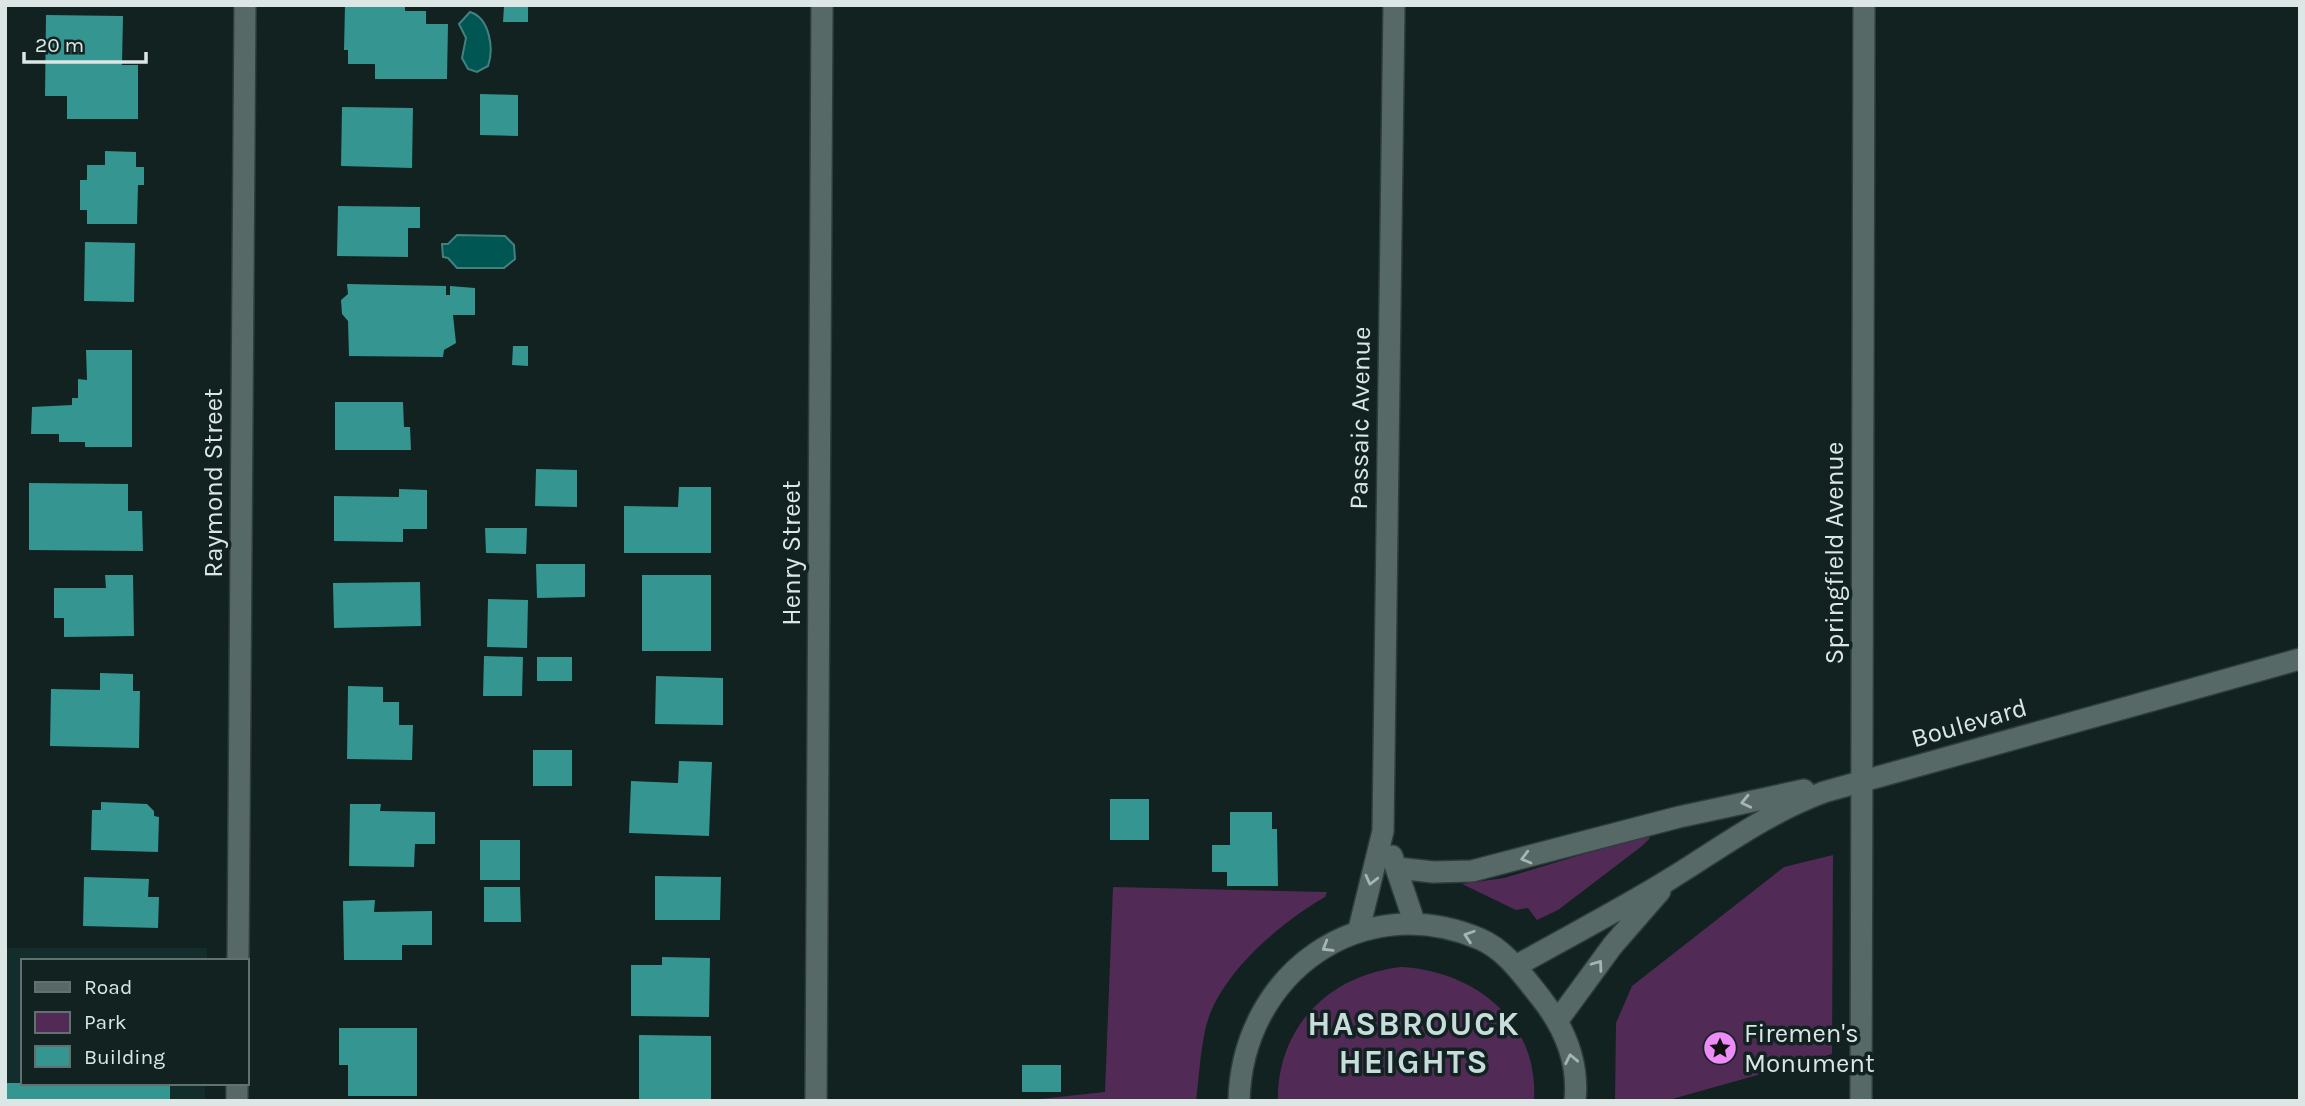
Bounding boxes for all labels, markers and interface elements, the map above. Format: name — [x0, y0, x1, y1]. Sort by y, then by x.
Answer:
scale bar — [24, 21, 147, 65]
text: 20 m — [35, 33, 84, 57]
street label: Passaic Avenue — [1343, 326, 1377, 510]
street label: Raymond Street — [198, 388, 229, 578]
street label: Springfield Avenue — [1819, 442, 1850, 664]
street label: Henry Street — [776, 480, 807, 626]
street label: Boulevard — [1908, 692, 2030, 754]
one-way arrow — [1740, 794, 1752, 809]
one-way arrow — [1520, 850, 1532, 865]
one-way arrow — [1365, 874, 1379, 886]
one-way arrow — [1464, 929, 1476, 944]
one-way arrow — [1321, 939, 1334, 952]
legend — [21, 959, 248, 1085]
one-way arrow — [1590, 960, 1603, 973]
text: Road — [84, 975, 132, 999]
district label: HASBROUCK HEIGHTS — [1307, 1005, 1521, 1081]
text: Park — [84, 1010, 127, 1034]
place label: Firemen's Monument — [1744, 1018, 1875, 1079]
place icon: Firemen's Monument — [1701, 1029, 1739, 1067]
text: Building — [84, 1045, 165, 1069]
one-way arrow — [1565, 1053, 1580, 1065]

